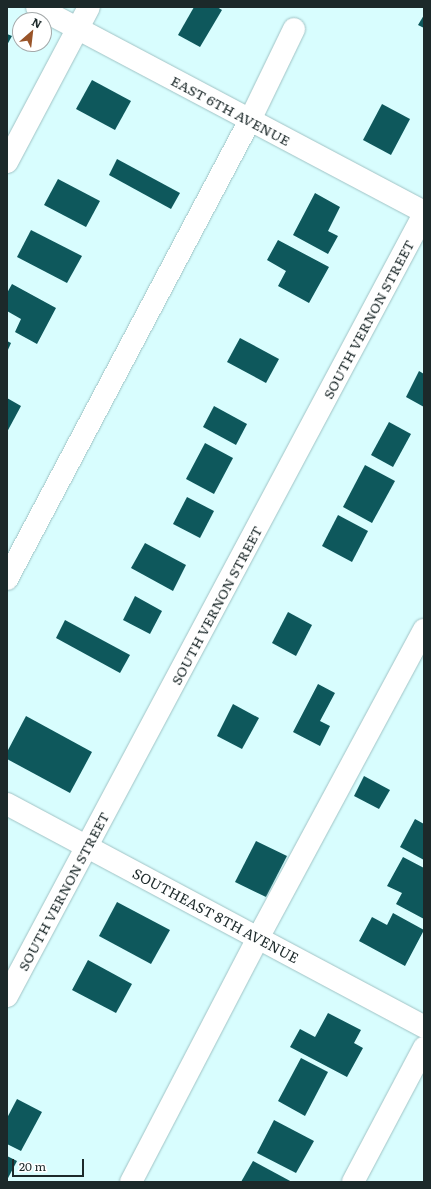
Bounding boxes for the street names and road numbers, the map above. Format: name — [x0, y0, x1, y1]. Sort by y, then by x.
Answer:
street label: EAST 6TH AVENUE — [168, 71, 294, 149]
street label: SOUTH VERNON STREET — [319, 237, 417, 401]
street label: SOUTH VERNON STREET — [167, 523, 265, 687]
street label: SOUTH VERNON STREET — [14, 809, 112, 973]
street label: SOUTHEAST 8TH AVENUE — [130, 864, 302, 966]

